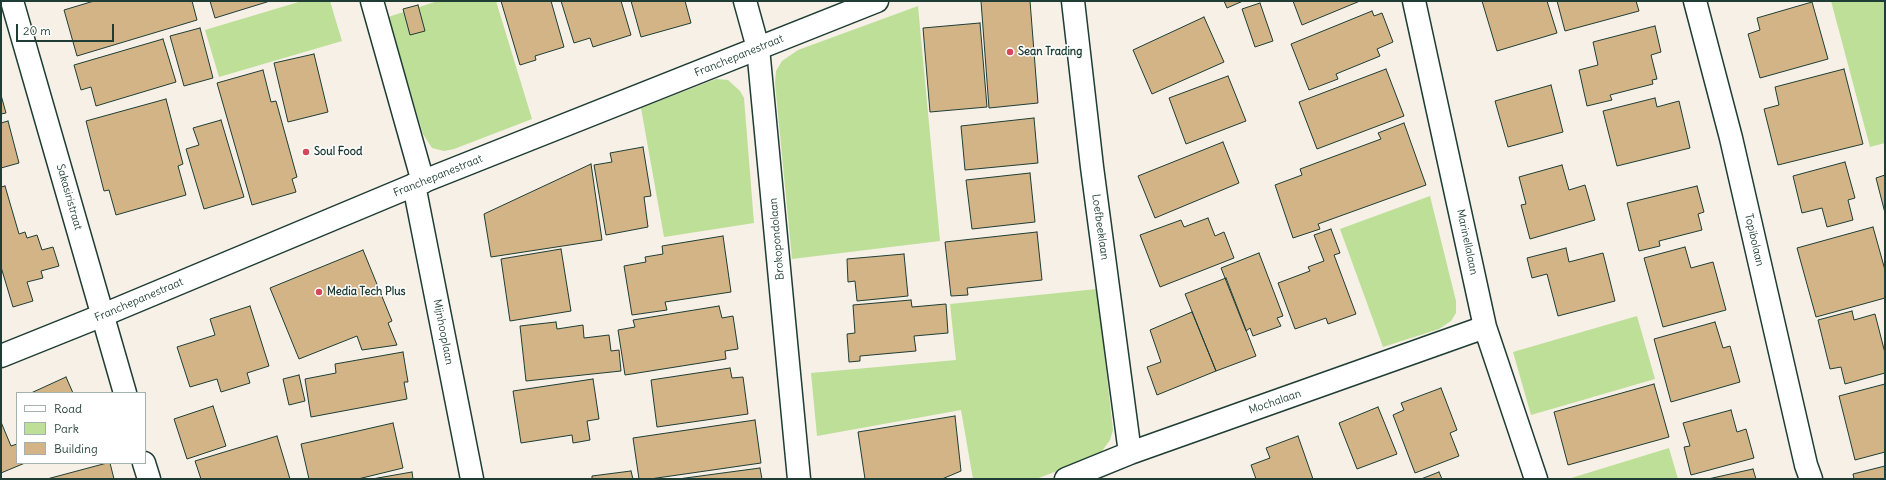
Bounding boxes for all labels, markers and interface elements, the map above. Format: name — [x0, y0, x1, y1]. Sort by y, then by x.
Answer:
scale bar — [18, 16, 116, 42]
text: 20 m — [23, 23, 51, 38]
street label: Franchepanestraat — [693, 32, 785, 80]
place label: Sean Trading — [1018, 45, 1082, 59]
marker: Sean Trading — [1005, 47, 1015, 57]
place label: Soul Food — [314, 145, 362, 159]
marker: Soul Food — [301, 147, 311, 157]
street label: Franchepanestraat — [392, 152, 484, 200]
street label: Sakasiristraat — [53, 163, 85, 231]
street label: Loefbeeklaan — [1089, 193, 1111, 261]
street label: Brokopondolaan — [767, 197, 787, 281]
street label: Marinellalaan — [1454, 208, 1480, 276]
street label: Topibolaan — [1742, 212, 1766, 268]
street label: Franchepanestraat — [93, 275, 185, 325]
place label: Media Tech Plus — [327, 285, 406, 299]
marker: Media Tech Plus — [314, 287, 324, 297]
street label: Mijnhooplaan — [430, 298, 456, 366]
street label: Mochalaan — [1247, 387, 1303, 417]
legend — [16, 392, 146, 464]
text: Road — [54, 401, 82, 416]
text: Park — [54, 421, 79, 436]
text: Building — [54, 441, 98, 456]

